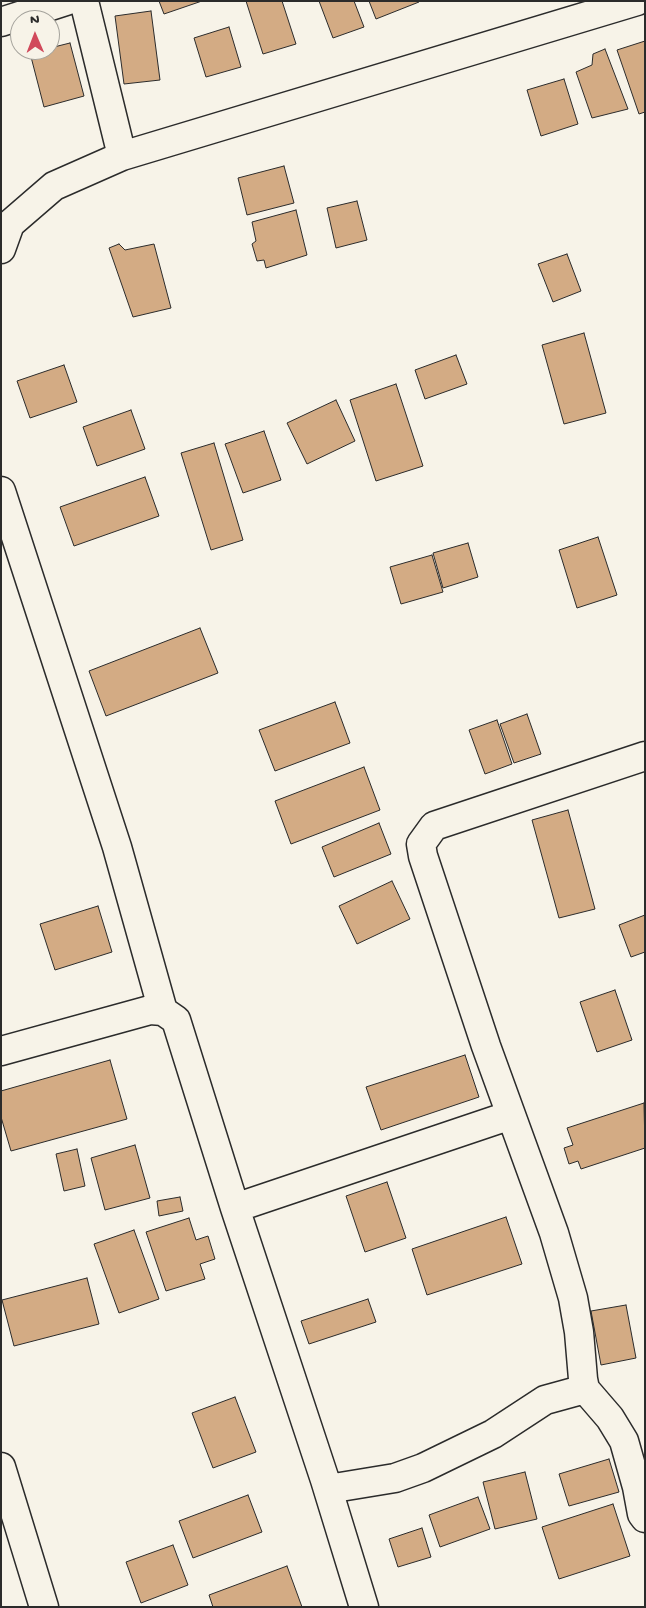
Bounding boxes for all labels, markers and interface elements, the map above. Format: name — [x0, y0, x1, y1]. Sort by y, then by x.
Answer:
north arrow — [10, 10, 60, 60]
text: N — [30, 12, 39, 29]

